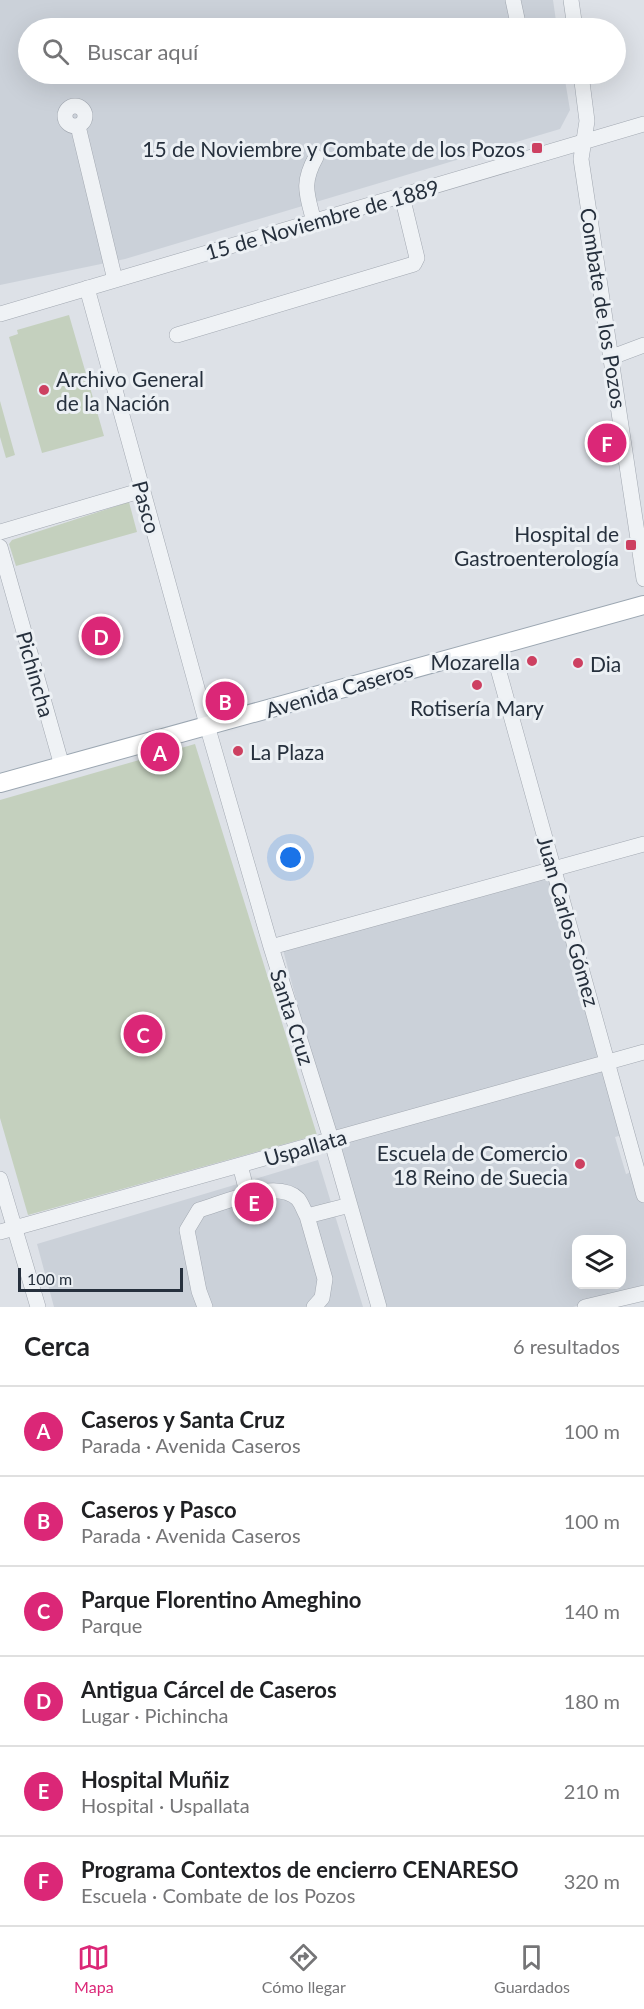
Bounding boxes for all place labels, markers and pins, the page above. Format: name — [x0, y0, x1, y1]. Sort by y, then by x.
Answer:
place label: 15 de Noviembre y Combate de los Pozos — [142, 136, 525, 161]
marker: 15 de Noviembre y Combate de los Pozos — [530, 141, 544, 155]
place label: Archivo General de la Nación — [56, 366, 204, 415]
marker: Archivo General de la Nación — [37, 383, 51, 397]
pin: F — [588, 420, 626, 466]
place label: Hospital de Gastroenterología — [454, 521, 619, 570]
marker: Hospital de Gastroenterología — [624, 538, 638, 552]
pin: D — [82, 614, 120, 658]
place label: Mozarella — [431, 649, 520, 674]
place label: Dia — [590, 651, 621, 676]
marker: Mozarella — [525, 654, 539, 668]
marker: Dia — [571, 656, 585, 670]
pin: B — [206, 678, 244, 724]
marker: Rotisería Mary — [470, 678, 484, 692]
place label: Rotisería Mary — [410, 695, 544, 720]
pin: A — [140, 730, 180, 774]
place label: La Plaza — [250, 739, 324, 764]
marker: La Plaza — [231, 744, 245, 758]
pin: C — [124, 1012, 162, 1056]
place label: Escuela de Comercio 18 Reino de Suecia — [377, 1140, 568, 1189]
marker: Escuela de Comercio 18 Reino de Suecia — [573, 1157, 587, 1171]
pin: E — [234, 1180, 274, 1224]

